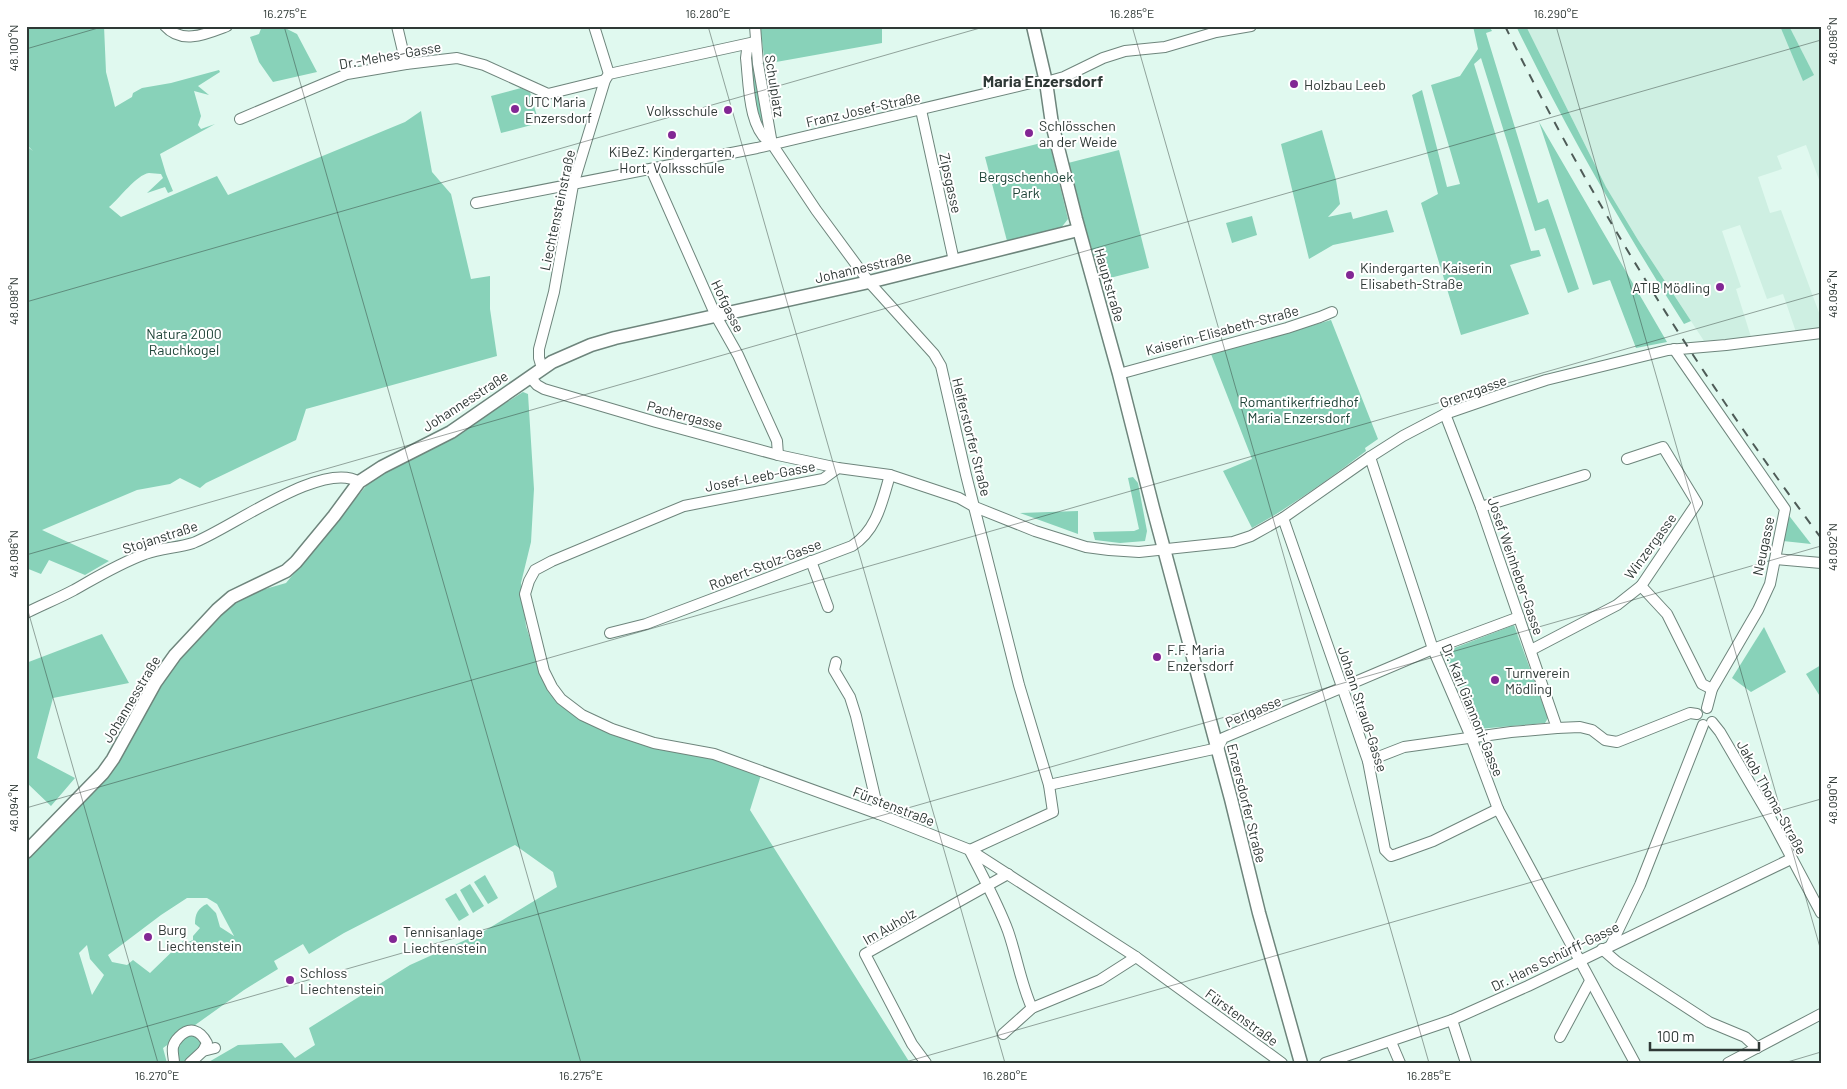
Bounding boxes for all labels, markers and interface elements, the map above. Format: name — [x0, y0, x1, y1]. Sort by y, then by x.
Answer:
text: 16.275°E — [263, 6, 307, 20]
text: 16.280°E — [685, 6, 731, 20]
text: 16.285°E — [1110, 6, 1154, 20]
text: 16.290°E — [1533, 6, 1579, 20]
text: 48.096°N — [1825, 17, 1839, 65]
text: 48.100°N — [6, 25, 20, 71]
street label: Dr.-Mehes-Gasse — [338, 38, 442, 72]
street label: Schulplatz — [762, 54, 788, 118]
district label: Maria Enzersdorf — [983, 71, 1103, 90]
place label: Holzbau Leeb — [1304, 76, 1386, 93]
marker: Holzbau Leeb — [1288, 78, 1300, 90]
street label: Franz Josef-Straße — [804, 88, 922, 130]
place label: UTC Maria Enzersdorf — [525, 93, 592, 126]
place label: Volksschule — [646, 102, 718, 119]
marker: UTC Maria Enzersdorf — [509, 103, 521, 115]
marker: Volksschule — [722, 104, 734, 116]
place label: Schlösschen an der Weide — [1039, 117, 1117, 150]
marker: Schlösschen an der Weide — [1023, 127, 1035, 139]
marker: KiBeZ: Kindergarten, Hort, Volksschule — [666, 129, 678, 141]
place label: KiBeZ: Kindergarten, Hort, Volksschule — [609, 143, 735, 176]
street label: Liechtensteinstraße — [536, 148, 578, 272]
street label: Zipsgasse — [936, 151, 966, 215]
park label: Bergschenhoek Park — [979, 168, 1073, 201]
street label: Hauptstraße — [1091, 246, 1129, 324]
street label: Johannesstraße — [813, 248, 913, 286]
place label: Kindergarten Kaiserin Elisabeth-Straße — [1360, 259, 1492, 292]
marker: Kindergarten Kaiserin Elisabeth-Straße — [1344, 269, 1356, 281]
text: 48.094°N — [1825, 270, 1839, 318]
text: 48.098°N — [6, 277, 20, 325]
street label: Hofgasse — [708, 277, 748, 335]
place label: ATIB Mödling — [1632, 279, 1710, 296]
marker: ATIB Mödling — [1714, 281, 1726, 293]
street label: Kaiserin-Elisabeth-Straße — [1143, 301, 1301, 359]
park label: Natura 2000 Rauchkogel — [146, 325, 222, 358]
street label: Johannesstraße — [419, 367, 511, 435]
street label: Grenzgasse — [1437, 371, 1509, 411]
street label: Helferstorfer Straße — [949, 376, 995, 498]
park label: Romantikerfriedhof Maria Enzersdorf — [1239, 393, 1359, 426]
street label: Pachergasse — [645, 397, 725, 433]
street label: Josef-Leeb-Gasse — [703, 457, 817, 495]
street label: Josef Weinheber-Gasse — [1484, 495, 1548, 637]
street label: Winzergasse — [1620, 510, 1680, 582]
street label: Neugasse — [1748, 515, 1778, 577]
street label: Stojanstraße — [120, 517, 200, 557]
text: 48.092°N — [1825, 523, 1839, 571]
text: 48.096°N — [6, 530, 20, 578]
street label: Robert-Stolz-Gasse — [706, 535, 824, 593]
place label: F.F. Maria Enzersdorf — [1167, 641, 1234, 674]
street label: Dr. Karl Giannoni-Gasse — [1439, 641, 1507, 779]
street label: Johann Strauß-Gasse — [1335, 644, 1391, 774]
marker: F.F. Maria Enzersdorf — [1151, 651, 1163, 663]
street label: Johannesstraße — [98, 652, 164, 746]
place label: Turnverein Mödling — [1505, 664, 1570, 697]
marker: Turnverein Mödling — [1489, 674, 1501, 686]
street label: Perlgasse — [1222, 692, 1284, 730]
street label: Jakob Thoma-Straße — [1734, 737, 1810, 857]
street label: Enzersdorfer Straße — [1224, 742, 1270, 864]
text: 48.090°N — [1825, 776, 1839, 824]
street label: Fürstenstraße — [851, 783, 937, 829]
text: 48.094°N — [6, 784, 20, 832]
street label: Im Auholz — [859, 904, 919, 948]
street label: Dr. Hans Schürff-Gasse — [1488, 918, 1622, 994]
place label: Burg Liechtenstein — [158, 921, 242, 954]
place label: Tennisanlage Liechtenstein — [403, 923, 487, 956]
marker: Burg Liechtenstein — [142, 931, 154, 943]
marker: Tennisanlage Liechtenstein — [387, 933, 399, 945]
place label: Schloss Liechtenstein — [300, 964, 384, 997]
marker: Schloss Liechtenstein — [284, 974, 296, 986]
street label: Fürstenstraße — [1202, 985, 1282, 1049]
scale bar — [1650, 1019, 1758, 1051]
text: 100 m — [1657, 1027, 1695, 1045]
text: 16.270°E — [135, 1068, 179, 1082]
text: 16.275°E — [559, 1068, 603, 1082]
text: 16.280°E — [982, 1068, 1028, 1082]
text: 16.285°E — [1407, 1068, 1451, 1082]

